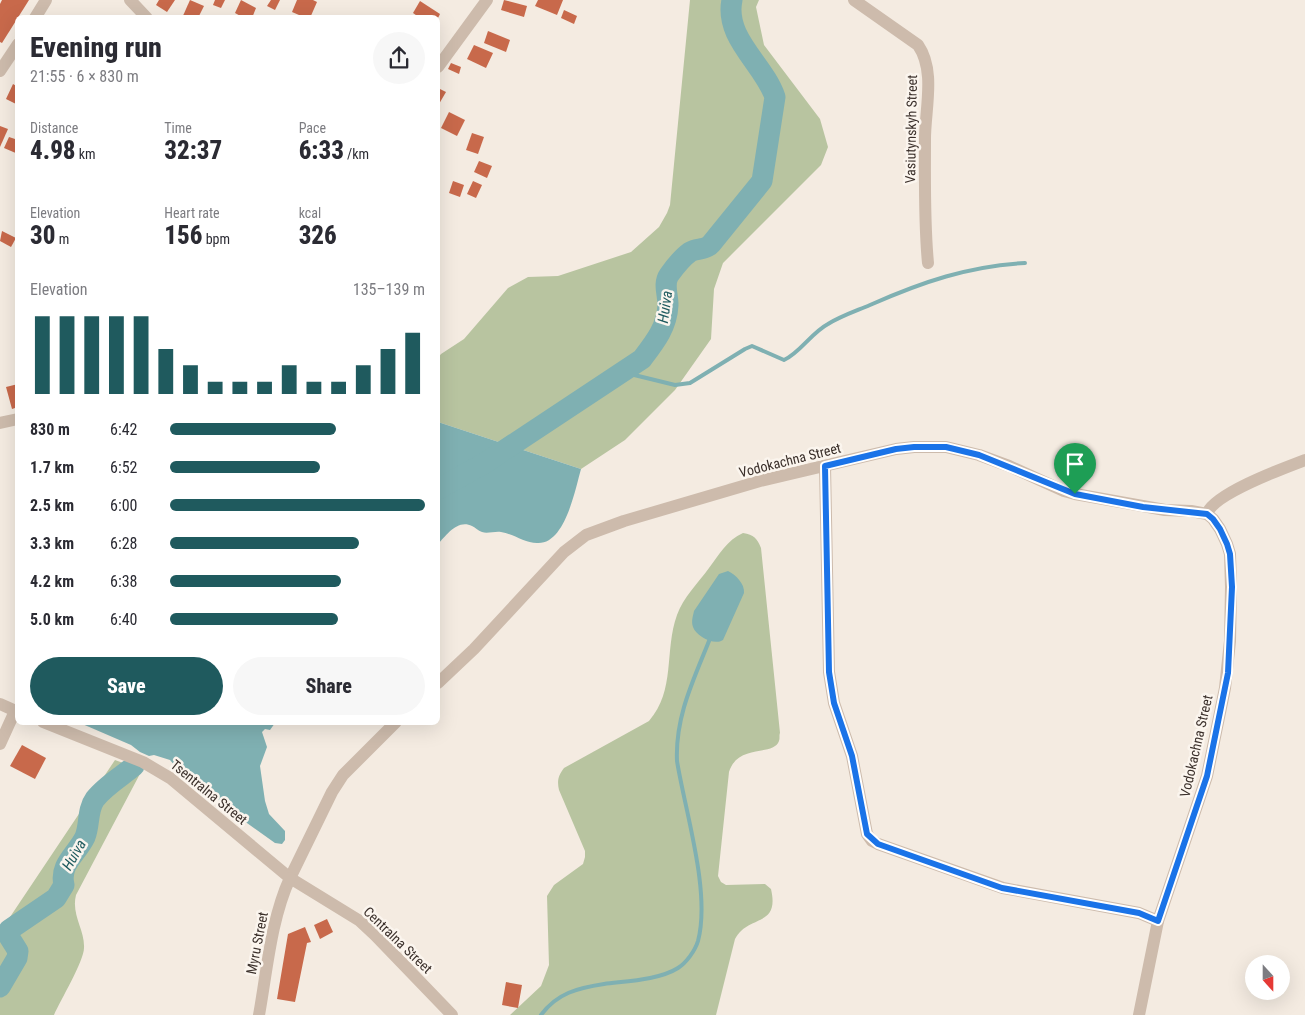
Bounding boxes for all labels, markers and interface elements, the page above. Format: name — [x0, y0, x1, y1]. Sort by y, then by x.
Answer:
text: Evening run — [30, 31, 162, 64]
button: share — [373, 32, 425, 84]
text: 21:55 · 6 × 830 m — [30, 67, 139, 86]
street label: Vasiutynskyh Street — [902, 75, 920, 183]
text: Distance — [30, 120, 78, 136]
text: Time — [164, 120, 192, 136]
text: Pace — [299, 120, 326, 136]
text: 4.98 — [30, 136, 76, 165]
text: 32:37 — [164, 136, 222, 165]
text: 6:33 — [299, 136, 344, 165]
text: km — [76, 146, 96, 162]
text: /km — [344, 146, 369, 162]
text: Elevation — [30, 205, 80, 221]
text: Heart rate — [164, 205, 220, 221]
text: kcal — [299, 205, 321, 221]
text: 30 — [30, 221, 55, 250]
text: 156 — [164, 221, 202, 250]
text: 326 — [299, 221, 337, 250]
text: m — [55, 231, 69, 247]
text: bpm — [202, 231, 230, 247]
text: Elevation — [30, 280, 88, 299]
text: 135–139 m — [353, 280, 425, 299]
water label: Huiva — [654, 290, 676, 324]
text: 830 m — [30, 420, 70, 439]
text: 6:42 — [110, 420, 137, 439]
street label: Vodokachna Street — [737, 440, 843, 480]
pin — [1054, 443, 1096, 494]
icon: arrive — [1061, 450, 1089, 478]
text: 1.7 km — [30, 458, 74, 477]
text: 6:52 — [110, 458, 137, 477]
text: 2.5 km — [30, 496, 74, 515]
text: 6:00 — [110, 496, 137, 515]
text: 3.3 km — [30, 534, 74, 553]
text: 6:28 — [110, 534, 137, 553]
text: 4.2 km — [30, 572, 74, 591]
text: 6:38 — [110, 572, 137, 591]
text: 5.0 km — [30, 610, 74, 629]
text: 6:40 — [110, 610, 137, 629]
button: Save — [30, 657, 223, 715]
button: Share — [233, 657, 425, 715]
street label: Vodokachna Street — [1176, 693, 1216, 799]
street label: Tsentralna Street — [168, 756, 250, 828]
water label: Huiva — [58, 836, 90, 874]
street label: Centralna Street — [360, 903, 436, 977]
street label: Myru Street — [243, 910, 271, 976]
north arrow — [1245, 955, 1290, 1000]
map controls — [1245, 955, 1290, 1000]

